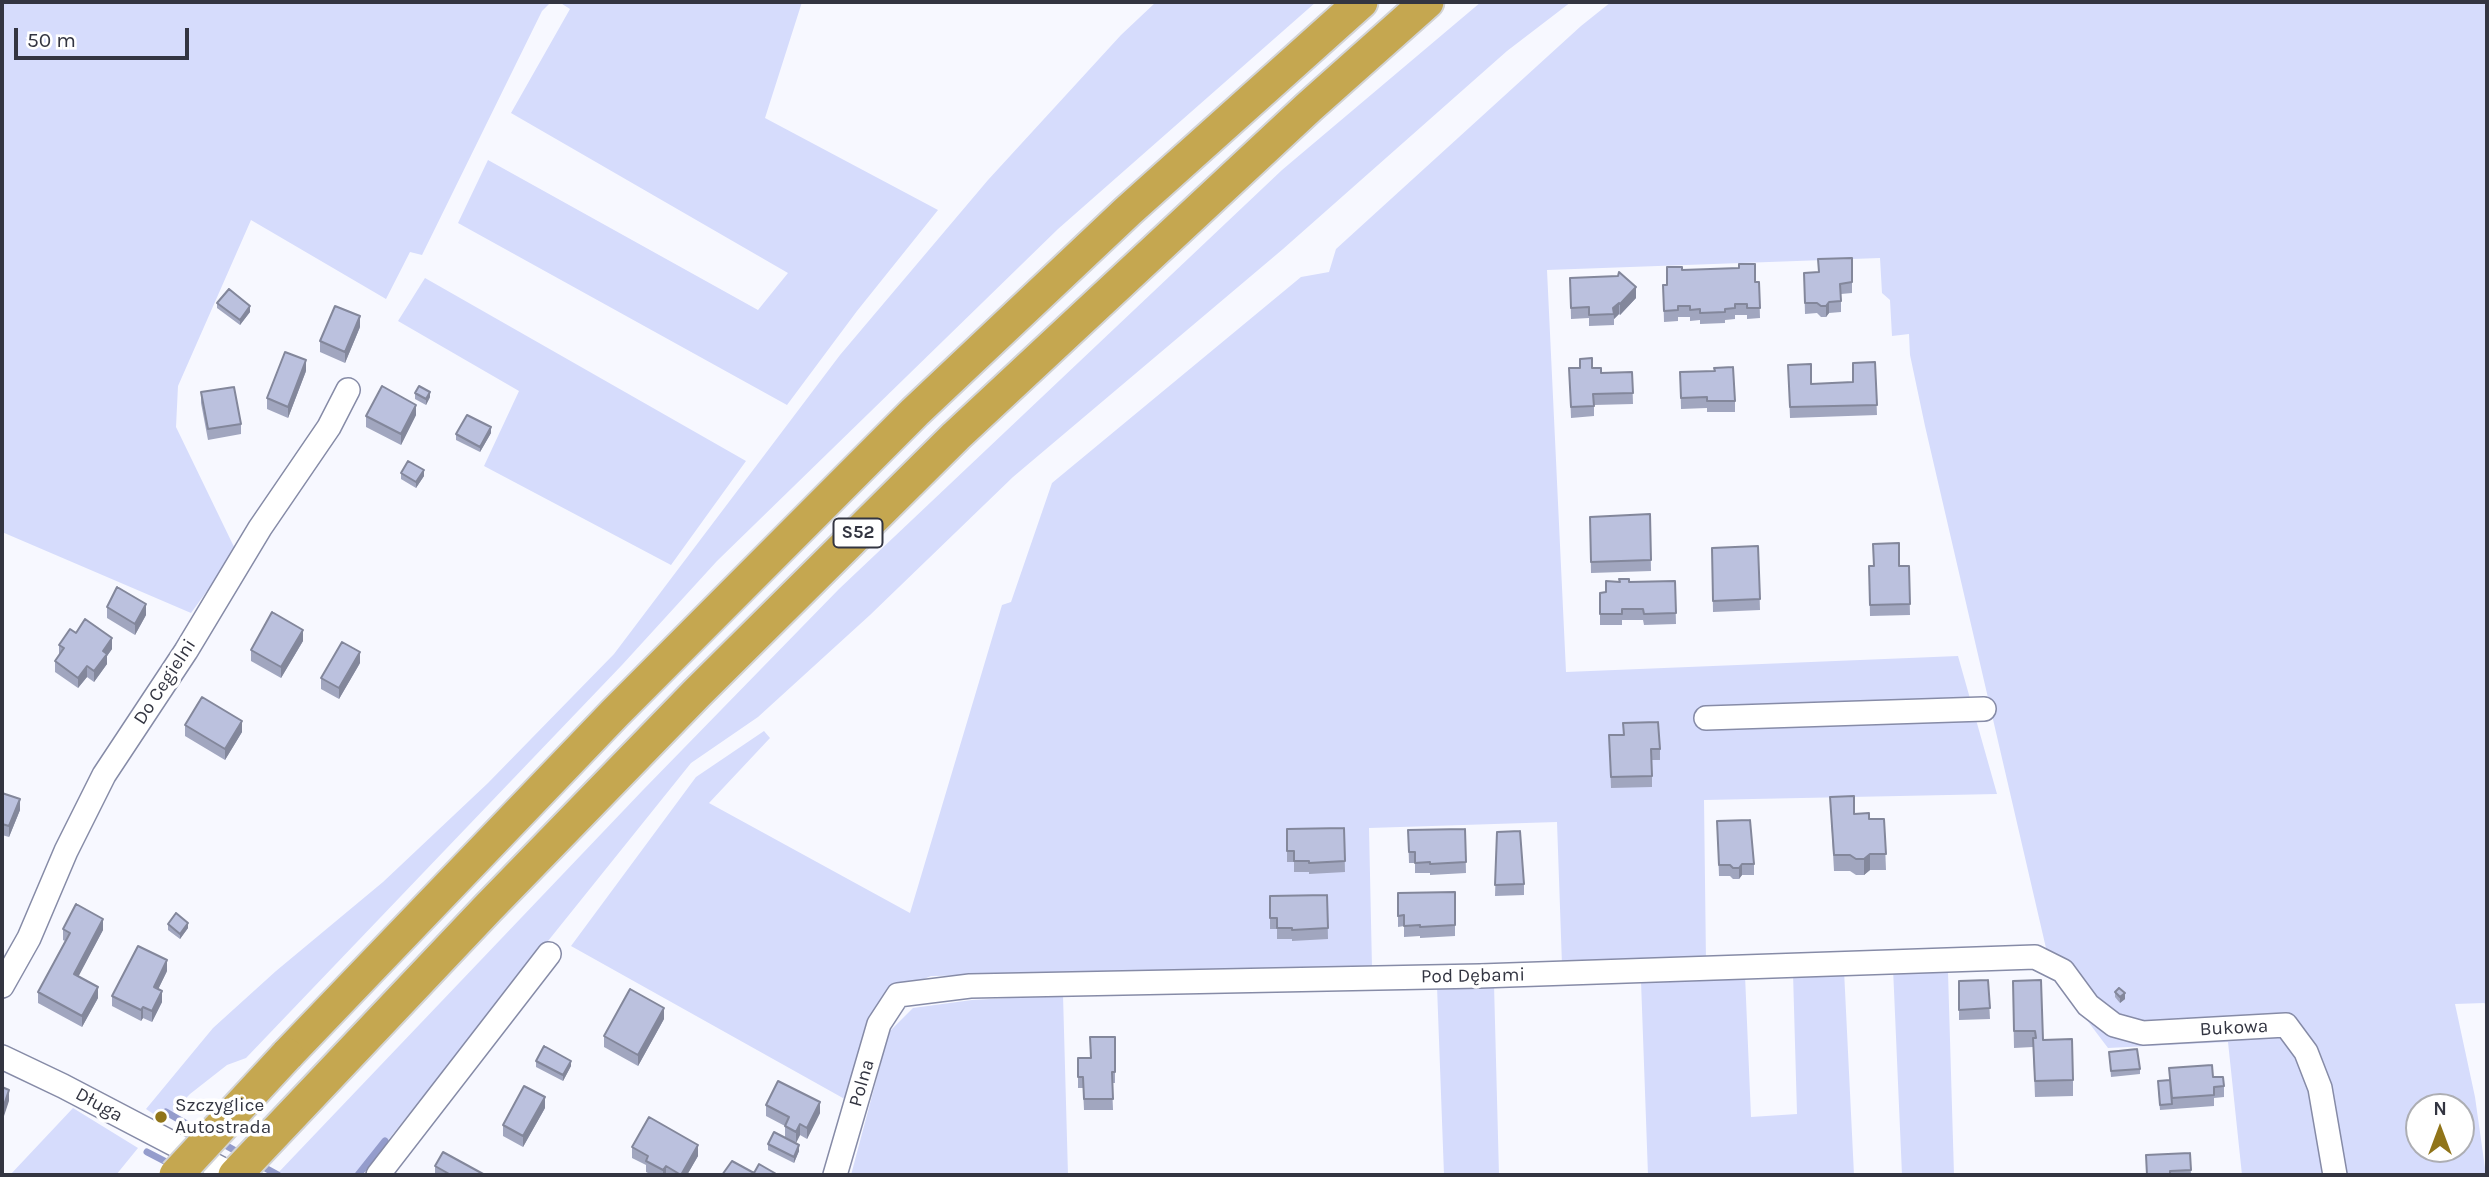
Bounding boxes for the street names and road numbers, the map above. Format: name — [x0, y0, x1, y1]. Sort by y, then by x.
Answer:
road number: S52 — [834, 518, 882, 548]
street label: Do Cegielni — [129, 635, 201, 729]
street label: Pod Dębami — [1421, 964, 1525, 988]
street label: Bukowa — [2199, 1015, 2269, 1041]
street label: Polna — [844, 1057, 880, 1109]
street label: Długa — [71, 1083, 127, 1127]

